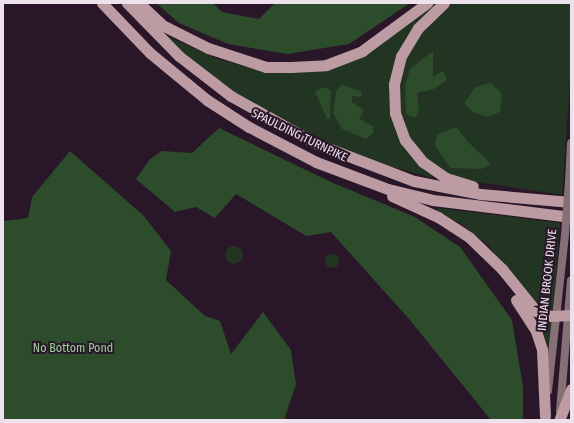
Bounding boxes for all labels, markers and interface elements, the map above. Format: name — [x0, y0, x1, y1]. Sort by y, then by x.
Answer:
street label: SPAULDING TURNPIKE — [249, 107, 349, 165]
street label: INDIAN BROOK DRIVE — [535, 228, 561, 332]
park label: No Bottom Pond — [33, 342, 113, 356]

